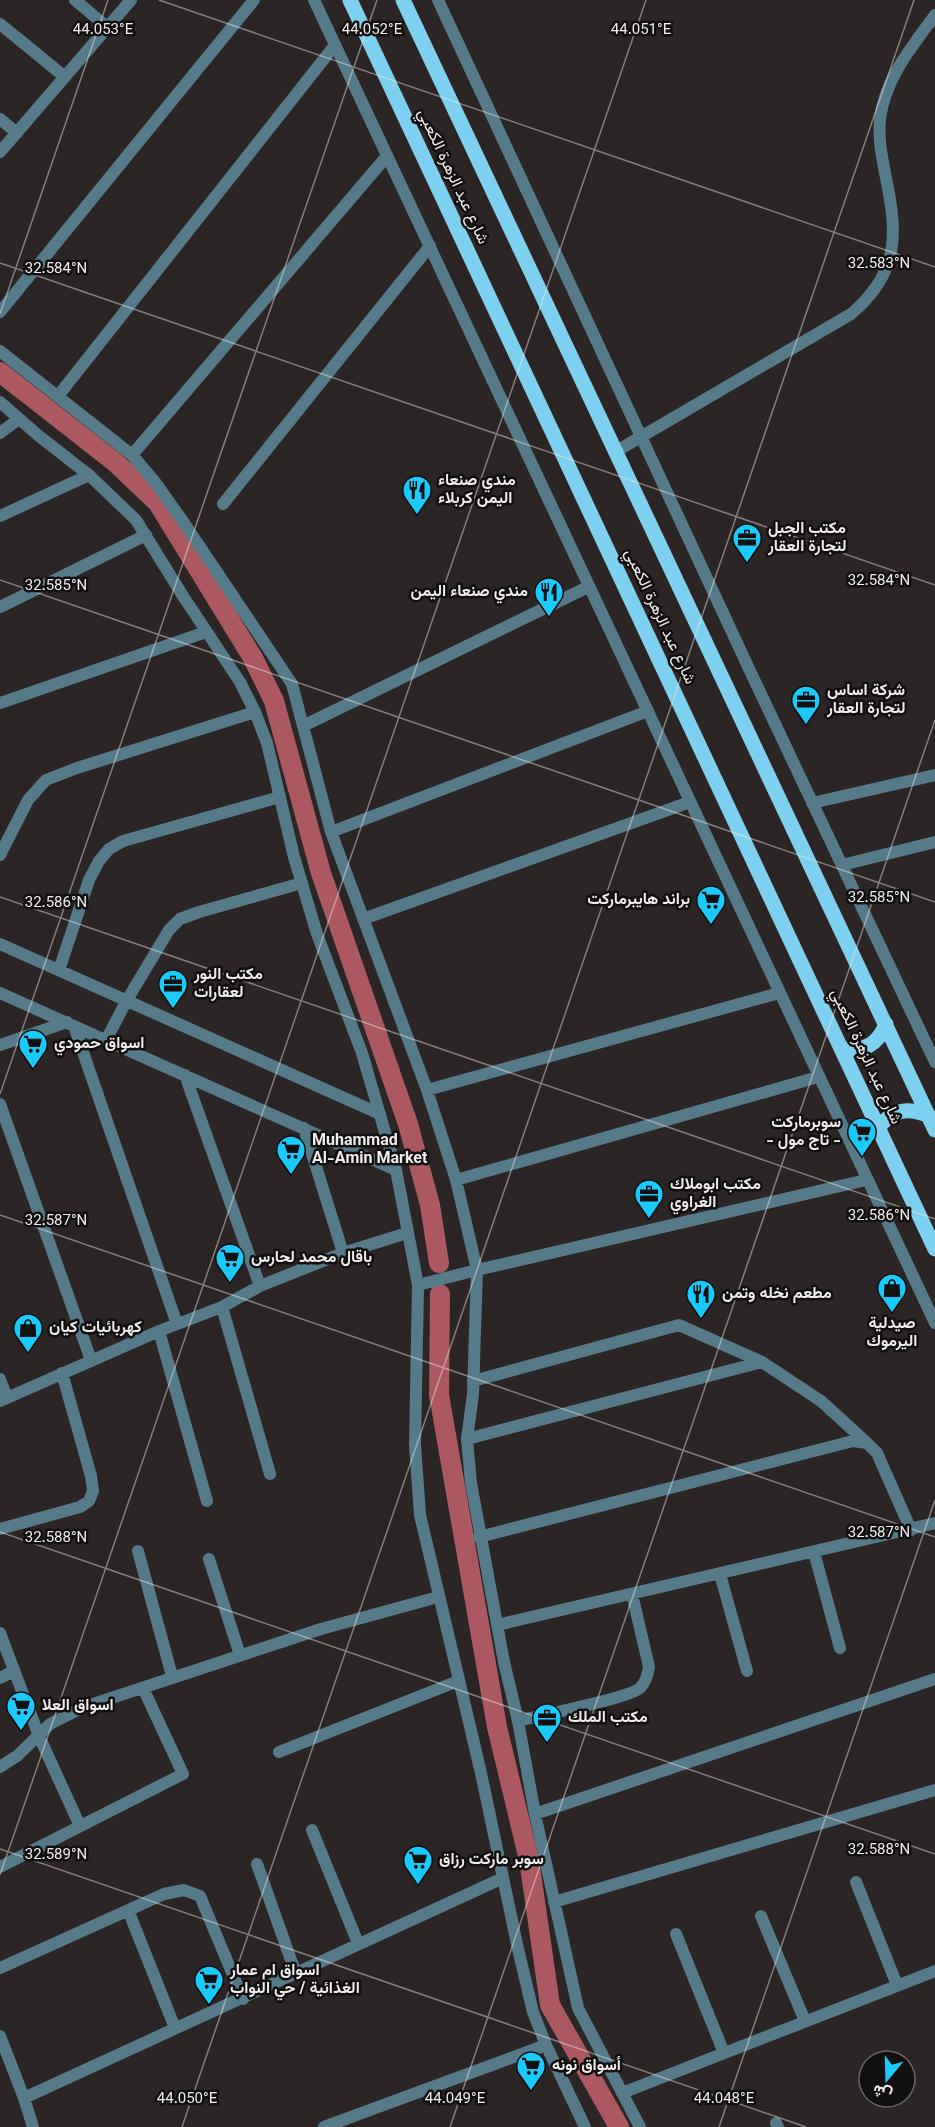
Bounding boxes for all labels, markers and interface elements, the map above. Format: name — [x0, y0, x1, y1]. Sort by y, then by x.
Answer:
text: 44.053°E — [73, 19, 134, 42]
text: 44.052°E — [342, 19, 403, 42]
text: 44.051°E — [611, 19, 672, 42]
street label: شارع عبد الزهرة الكعبي — [410, 105, 494, 249]
text: 32.583°N — [848, 253, 910, 276]
text: 32.584°N — [25, 258, 87, 281]
place label: مندي صنعاء اليمن كربلاء — [438, 469, 516, 512]
restaurant icon: مندي صنعاء اليمن كربلاء — [401, 474, 433, 516]
place label: مكتب الجبل لتجارة العقار — [767, 517, 846, 560]
office icon: مكتب الجبل لتجارة العقار — [731, 522, 763, 564]
street label: شارع عبد الزهرة الكعبي — [617, 545, 701, 689]
text: 32.584°N — [848, 570, 910, 593]
text: 32.585°N — [25, 575, 87, 598]
restaurant icon: مندي صنعاء اليمن — [533, 576, 565, 618]
place label: مندي صنعاء اليمن — [411, 580, 528, 605]
place label: شركة اساس لتجارة العقار — [826, 679, 905, 722]
office icon: شركة اساس لتجارة العقار — [790, 684, 822, 726]
supermarket icon: براند هايبرماركت — [695, 884, 727, 926]
text: 32.585°N — [848, 887, 910, 910]
place label: براند هايبرماركت — [587, 888, 690, 913]
text: 32.586°N — [25, 892, 87, 915]
place label: مكتب النور لعقارات — [193, 963, 263, 1006]
office icon: مكتب النور لعقارات — [157, 968, 189, 1010]
street label: شارع عبد الزهرة الكعبي — [823, 985, 907, 1129]
supermarket icon: اسواق حمودي — [17, 1028, 49, 1070]
place label: اسواق حمودي — [54, 1032, 145, 1057]
place label: سوبرماركت - تاج مول - — [766, 1111, 841, 1154]
supermarket icon: سوبرماركت - تاج مول - — [846, 1116, 878, 1158]
place label: Muhammad Al-Amin Market — [312, 1129, 428, 1172]
supermarket icon: Muhammad Al-Amin Market — [275, 1134, 307, 1176]
place label: مكتب ابوملاك الغراوي — [670, 1173, 761, 1216]
office icon: مكتب ابوملاك الغراوي — [633, 1178, 665, 1220]
text: 32.586°N — [848, 1205, 910, 1228]
text: 32.587°N — [25, 1210, 87, 1233]
supermarket icon: باقال محمد لحارس — [214, 1242, 246, 1284]
place label: باقال محمد لحارس — [251, 1246, 372, 1271]
shop icon: صيدلية اليرموك — [876, 1272, 908, 1314]
restaurant icon: مطعم نخله وتمن — [685, 1278, 717, 1320]
place label: مطعم نخله وتمن — [722, 1282, 832, 1307]
shop icon: كهربائيات كيان — [12, 1312, 44, 1354]
place label: صيدلية اليرموك — [867, 1312, 917, 1355]
place label: كهربائيات كيان — [49, 1316, 142, 1341]
text: 32.587°N — [848, 1522, 910, 1545]
text: 32.588°N — [25, 1527, 87, 1550]
supermarket icon: اسواق العلا — [5, 1690, 37, 1732]
place label: اسواق العلا — [42, 1694, 114, 1719]
office icon: مكتب الملك — [531, 1702, 563, 1744]
place label: مكتب الملك — [568, 1706, 648, 1731]
text: 32.588°N — [848, 1839, 910, 1862]
text: 32.589°N — [25, 1844, 87, 1867]
supermarket icon: سوبر ماركت رزاق — [402, 1844, 434, 1886]
place label: سوبر ماركت رزاق — [439, 1848, 544, 1873]
place label: اسواق ام عمار الغذائية / حي النواب — [229, 1959, 360, 2002]
supermarket icon: اسواق ام عمار الغذائية / حي النواب — [193, 1964, 225, 2006]
north arrow — [857, 2049, 917, 2109]
supermarket icon: أسواق نونه — [515, 2050, 547, 2092]
place label: أسواق نونه — [552, 2054, 621, 2079]
text: ش — [870, 2076, 896, 2106]
text: 44.050°E — [157, 2088, 218, 2111]
text: 44.049°E — [425, 2088, 486, 2111]
text: 44.048°E — [694, 2088, 755, 2111]

